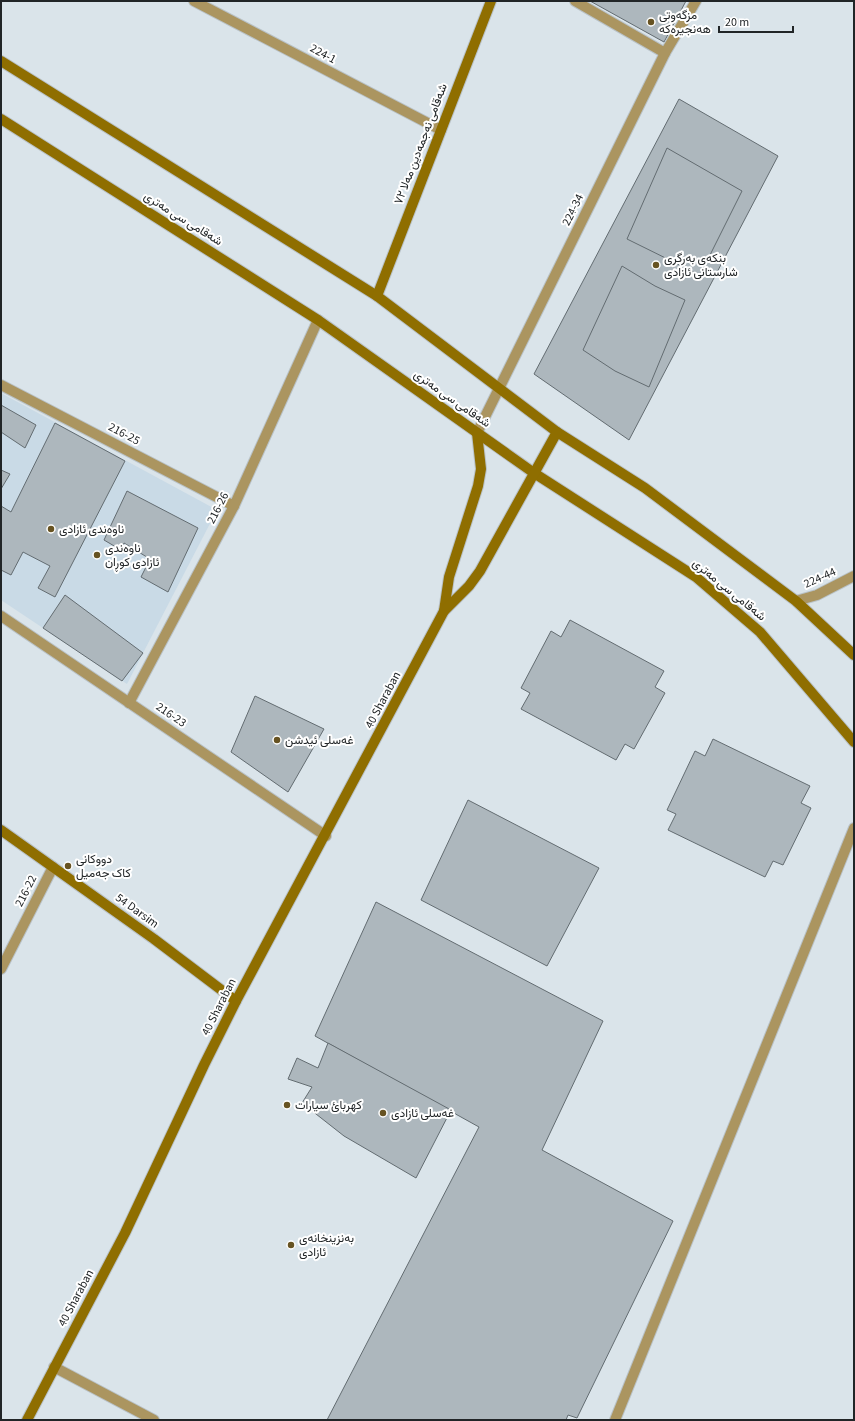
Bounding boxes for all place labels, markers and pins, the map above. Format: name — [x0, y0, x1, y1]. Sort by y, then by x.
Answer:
place label: مزگەوتی ھەنجیرەکە — [659, 7, 711, 38]
marker: مزگەوتی ھەنجیرەکە — [646, 17, 656, 27]
place label: بنکەی بەرگری شارستانی ئازادی — [664, 250, 738, 281]
marker: بنکەی بەرگری شارستانی ئازادی — [651, 260, 661, 270]
place label: ناوەندی ئازادی — [59, 521, 124, 538]
marker: ناوەندی ئازادی — [46, 524, 56, 534]
place label: ناوەندی ئازادی کوڕان — [105, 540, 160, 572]
marker: ناوەندی ئازادی کوڕان — [92, 550, 102, 560]
place label: غەسلی ئیدشن — [285, 732, 353, 749]
marker: غەسلی ئیدشن — [272, 735, 282, 745]
place label: دووکانی کاک جەمیل — [76, 851, 131, 882]
marker: دووکانی کاک جەمیل — [63, 861, 73, 871]
place label: کهربائ سیارات — [295, 1097, 362, 1114]
marker: کهربائ سیارات — [282, 1100, 292, 1110]
place label: غەسلی ئازادی — [391, 1105, 454, 1122]
marker: غەسلی ئازادی — [378, 1108, 388, 1118]
place label: بەنزینخانەی ئازادی — [299, 1230, 354, 1261]
marker: بەنزینخانەی ئازادی — [286, 1240, 296, 1250]

